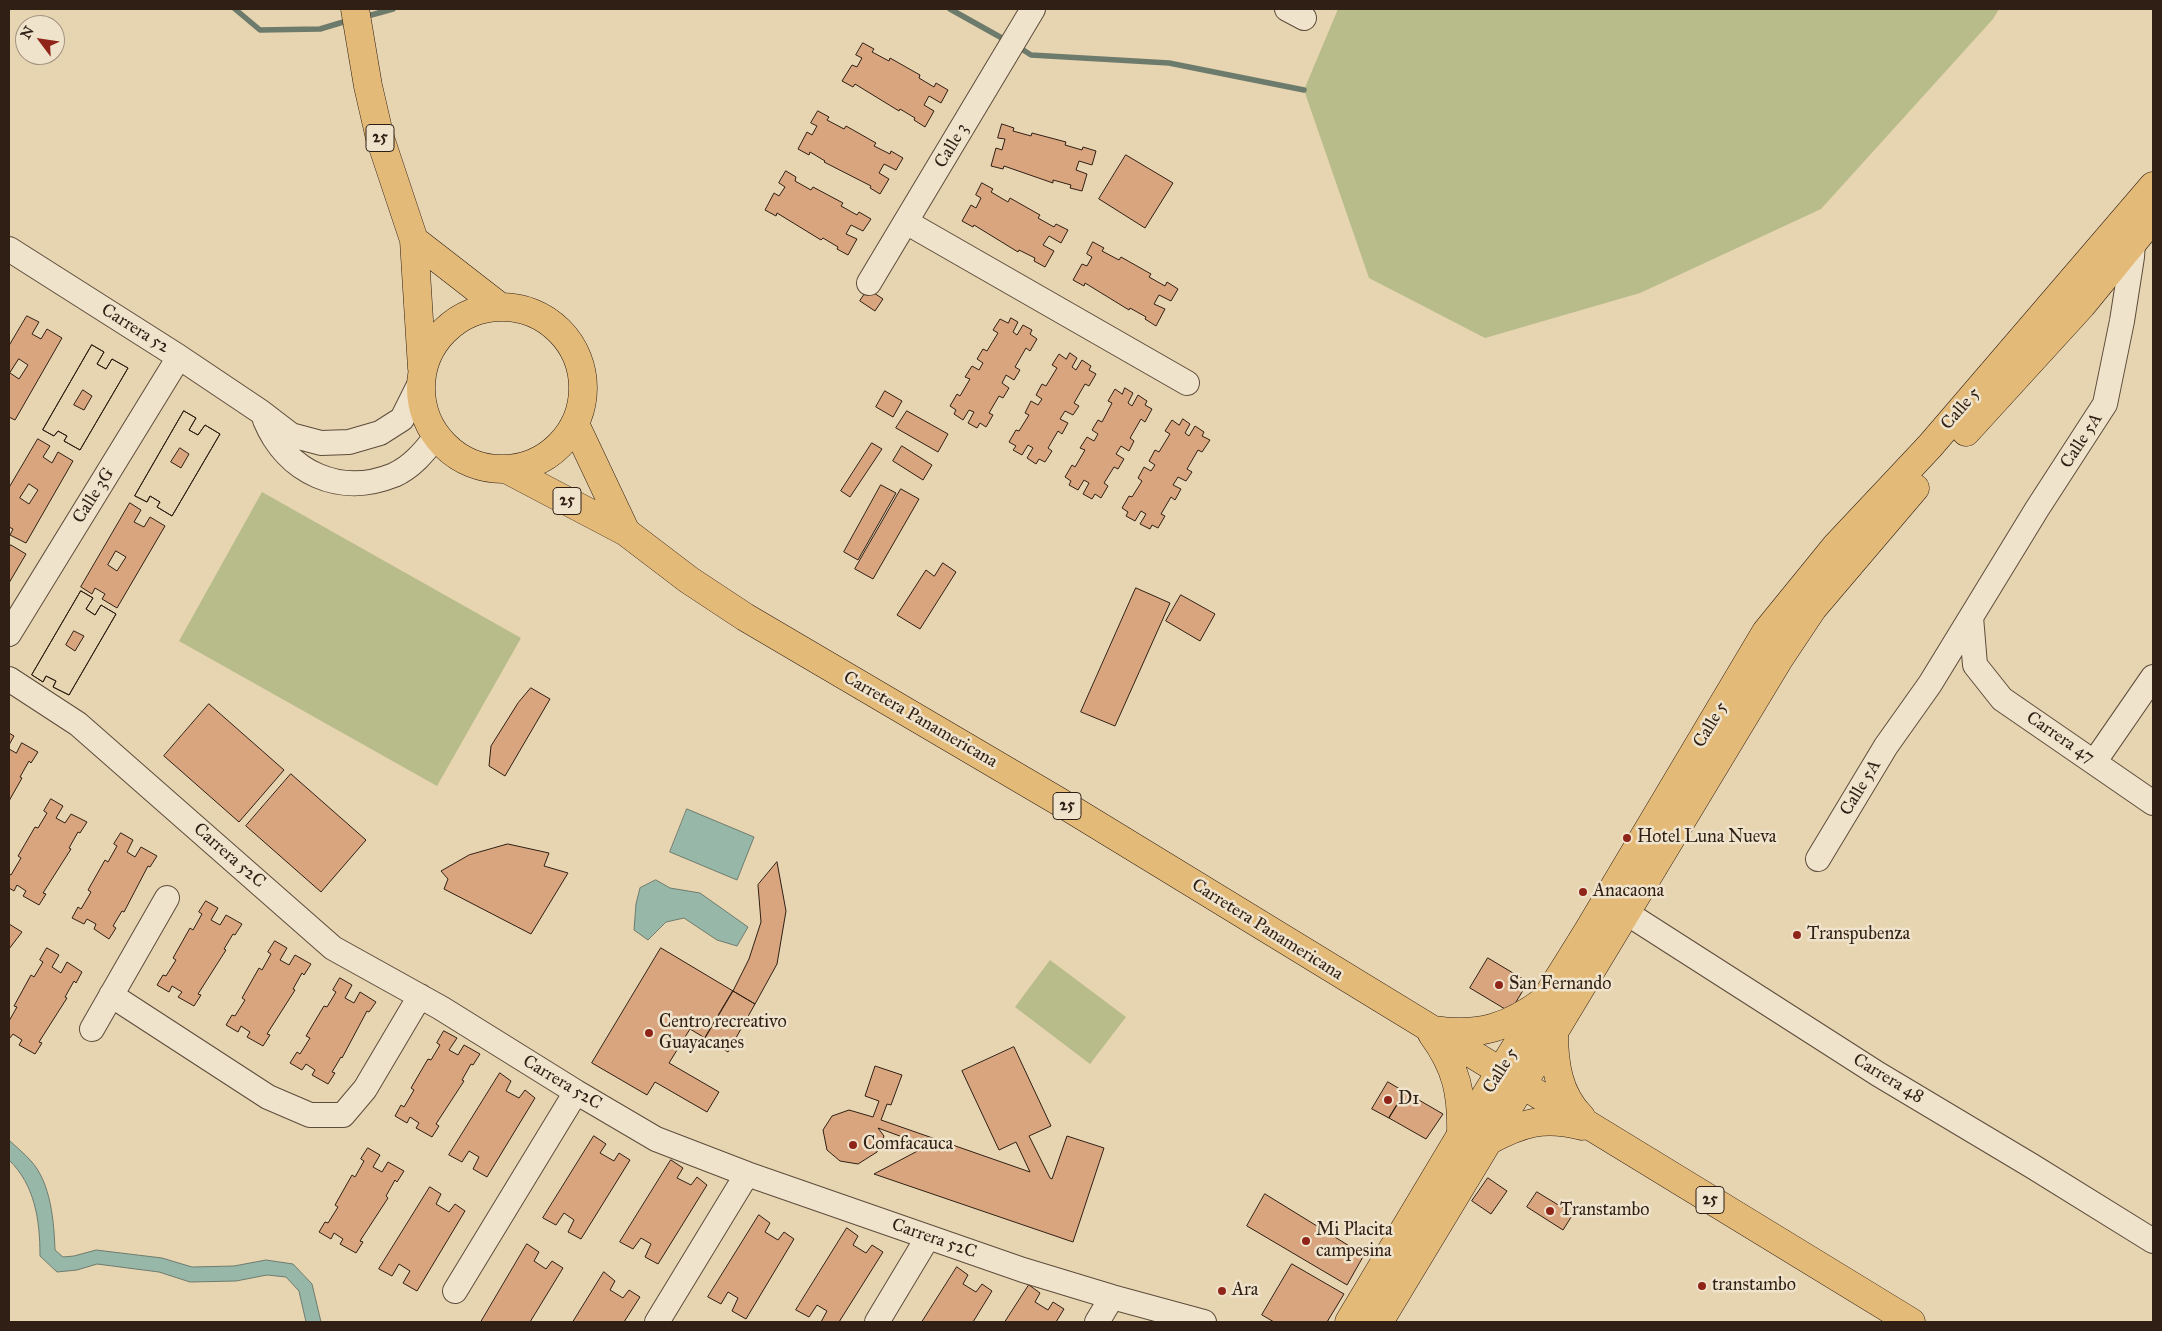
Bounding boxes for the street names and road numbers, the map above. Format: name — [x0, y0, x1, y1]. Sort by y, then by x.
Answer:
street label: Calle 3 — [930, 120, 974, 172]
road number: 25 — [366, 125, 394, 152]
street label: Carrera 52 — [97, 300, 173, 358]
street label: Calle 5 — [1937, 383, 1985, 435]
street label: Calle 5A — [2056, 409, 2108, 473]
street label: Calle 3G — [69, 464, 119, 528]
road number: 25 — [553, 488, 581, 514]
street label: Carretera Panamericana — [839, 667, 1001, 773]
street label: Calle 5 — [1689, 698, 1733, 752]
street label: Carrera 47 — [2022, 707, 2098, 769]
street label: Calle 5A — [1836, 756, 1886, 820]
road number: 25 — [1053, 792, 1081, 819]
street label: Carrera 52C — [189, 819, 269, 893]
street label: Carretera Panamericana — [1187, 875, 1347, 985]
street label: Calle 5 — [1479, 1044, 1523, 1098]
street label: Carrera 48 — [1849, 1050, 1927, 1108]
street label: Carrera 52C — [519, 1051, 605, 1115]
road number: 25 — [1696, 1186, 1724, 1214]
street label: Carrera 52C — [889, 1214, 979, 1264]

